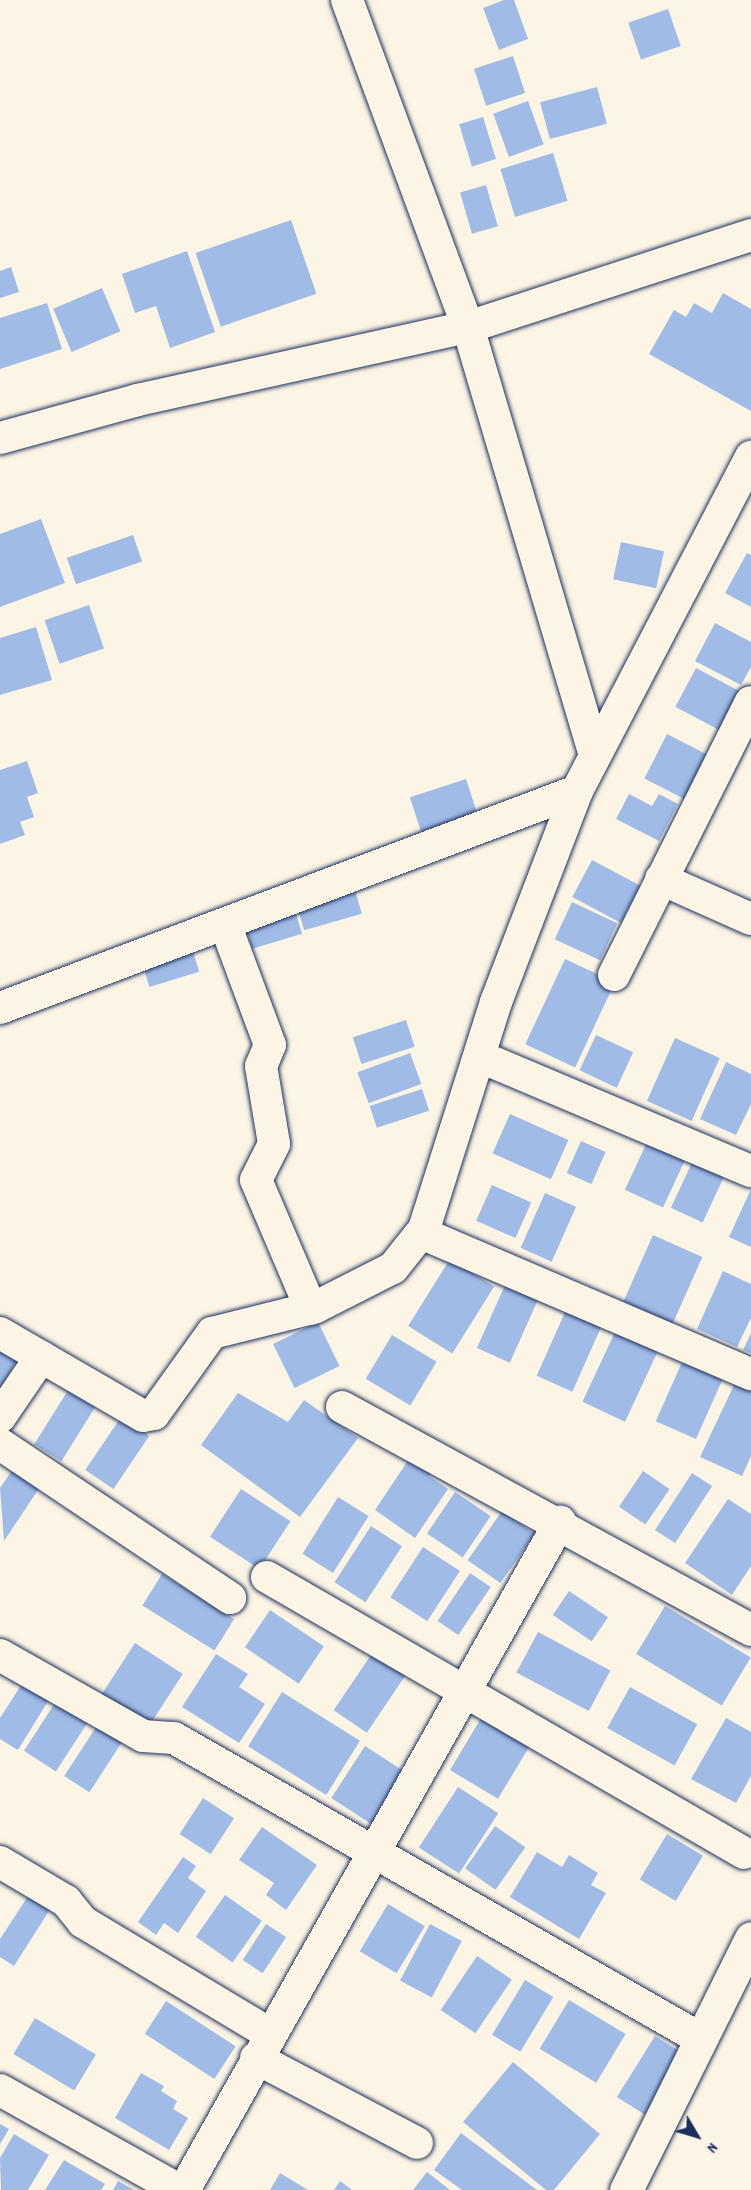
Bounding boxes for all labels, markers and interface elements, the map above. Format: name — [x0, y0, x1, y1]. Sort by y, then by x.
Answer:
north arrow — [667, 2106, 727, 2166]
text: N — [700, 2137, 723, 2158]

